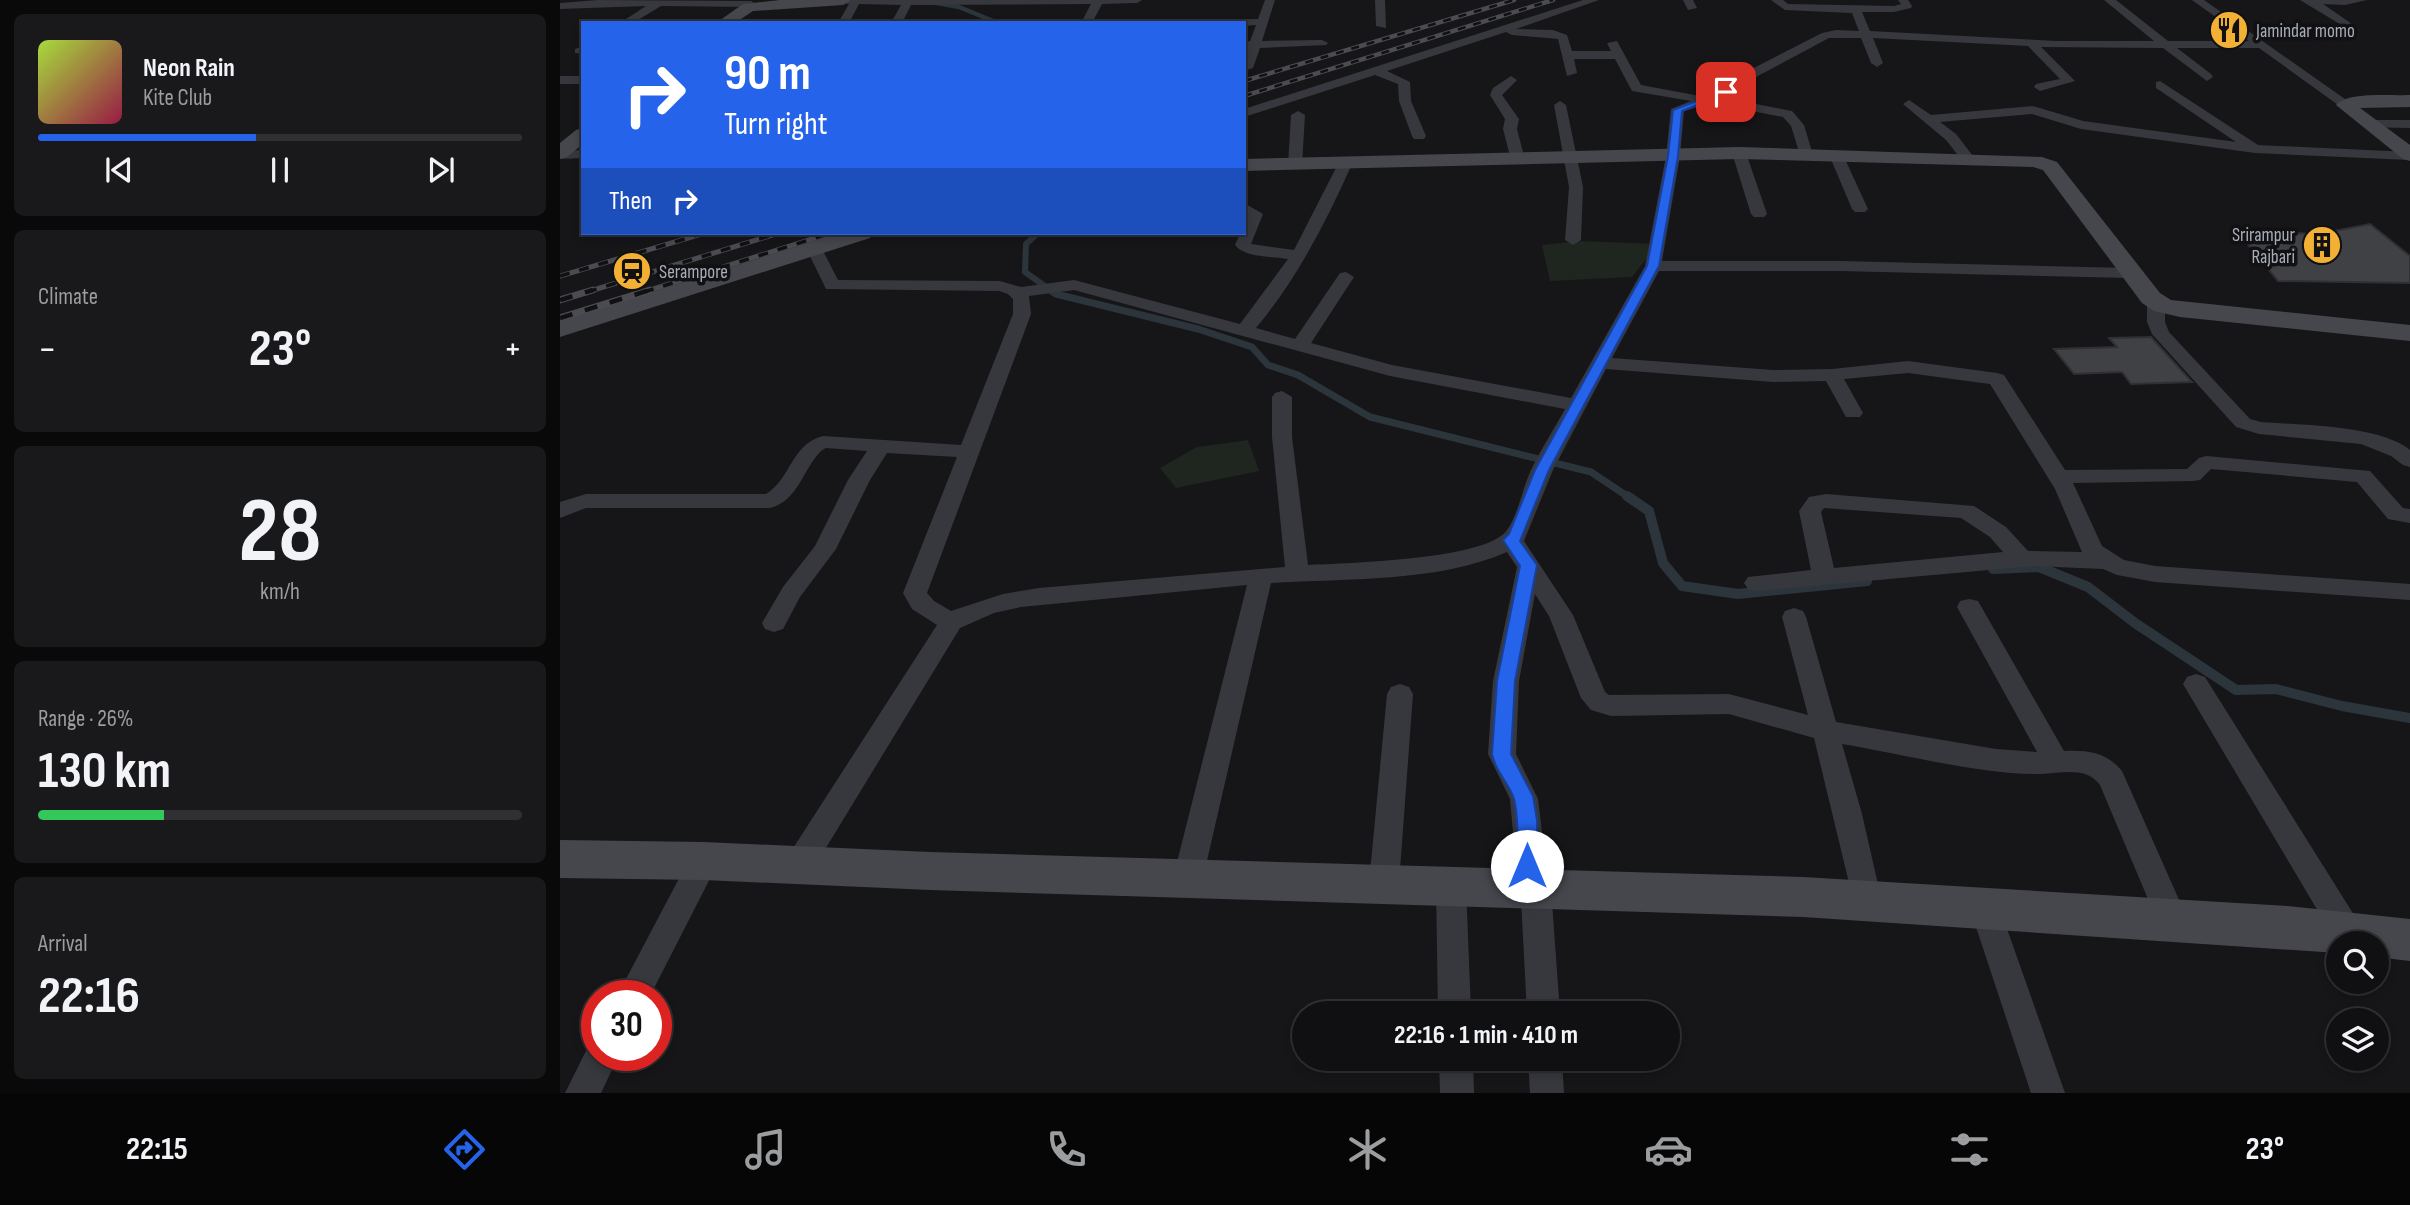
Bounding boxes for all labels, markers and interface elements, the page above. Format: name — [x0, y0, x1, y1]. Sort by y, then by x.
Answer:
restaurant icon: Jamindar momo — [2208, 9, 2250, 51]
place label: Jamindar momo — [2255, 20, 2355, 43]
text: 90 m — [724, 45, 811, 104]
icon: right — [609, 49, 700, 140]
text: Neon Rain — [143, 53, 235, 84]
pin — [1696, 62, 1756, 122]
icon: arrive — [1707, 73, 1745, 111]
text: Kite Club — [143, 84, 212, 112]
text: Turn right — [724, 105, 828, 144]
icon: previous — [100, 151, 138, 189]
icon: pause — [261, 151, 299, 189]
icon: next — [422, 151, 460, 189]
icon: right — [666, 182, 704, 220]
text: Then — [609, 186, 652, 217]
place label: Srirampur Rajbari — [2232, 224, 2296, 269]
building icon: Srirampur Rajbari — [2301, 224, 2343, 266]
station icon: Serampore — [611, 250, 653, 292]
place label: Serampore — [659, 261, 728, 284]
text: Climate — [38, 283, 98, 311]
text: 23° — [249, 318, 311, 381]
text: − — [38, 327, 57, 372]
text: + — [503, 327, 522, 372]
text: 28 — [239, 478, 321, 587]
text: km/h — [260, 578, 300, 606]
text: Range · 26% — [38, 705, 133, 733]
text: 130 km — [38, 740, 171, 803]
position arrow — [1490, 829, 1564, 903]
text: Arrival — [38, 930, 87, 958]
map controls — [2326, 931, 2389, 1071]
button: search — [2326, 931, 2389, 994]
text: 22:16 — [38, 965, 140, 1028]
speed limit sign: 30 — [581, 980, 672, 1071]
button: layers — [2326, 1008, 2389, 1071]
text: 22:16 · 1 min · 410 m — [1394, 1020, 1578, 1051]
icon: directions — [440, 1125, 489, 1174]
icon: music — [741, 1125, 790, 1174]
icon: phone — [1042, 1125, 1091, 1174]
icon: climate — [1343, 1125, 1392, 1174]
icon: car — [1644, 1125, 1693, 1174]
icon: filters — [1945, 1125, 1994, 1174]
text: 22:15 — [126, 1130, 188, 1169]
text: 23° — [2245, 1130, 2284, 1169]

